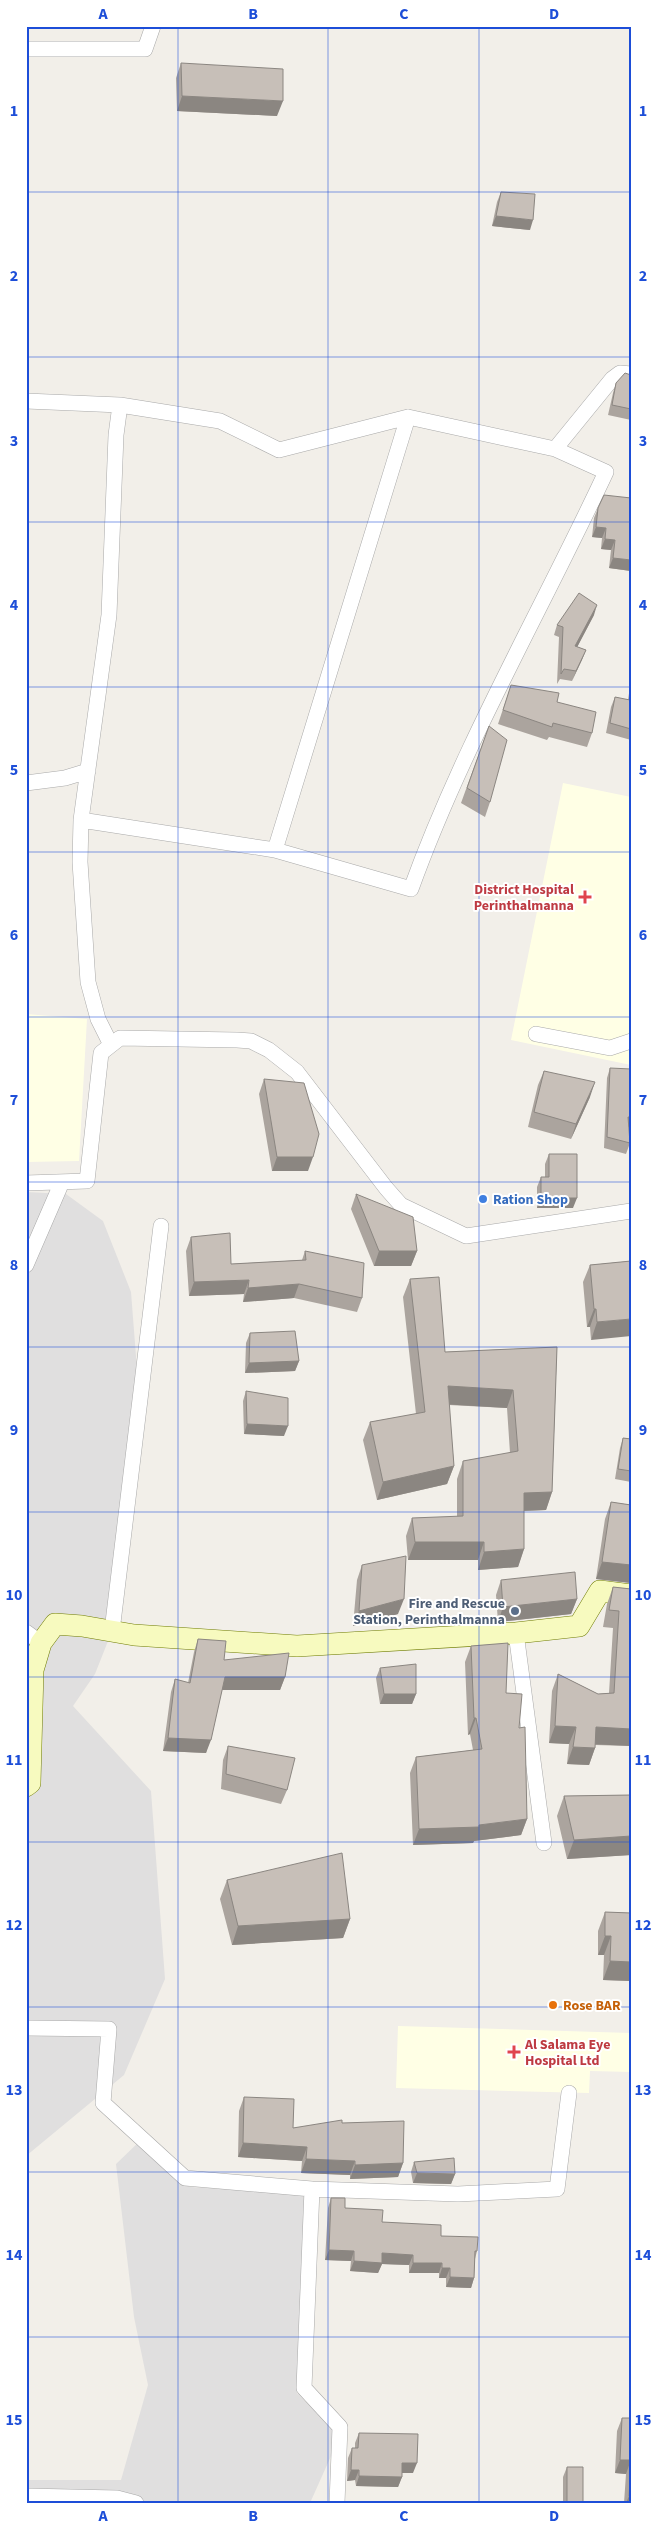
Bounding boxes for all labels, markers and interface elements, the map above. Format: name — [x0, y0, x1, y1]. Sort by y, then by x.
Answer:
text: A — [97, 3, 108, 25]
text: B — [248, 3, 258, 25]
text: C — [399, 3, 409, 25]
text: D — [549, 3, 559, 25]
text: 1 — [10, 100, 18, 122]
text: 1 — [639, 100, 647, 122]
text: 2 — [10, 265, 18, 287]
text: 2 — [639, 265, 647, 287]
text: 3 — [10, 430, 18, 452]
text: 3 — [639, 430, 647, 452]
text: 4 — [10, 594, 19, 616]
text: 4 — [639, 594, 648, 616]
text: 5 — [10, 759, 18, 781]
text: 5 — [639, 759, 647, 781]
place label: District Hospital Perinthalmanna — [474, 880, 574, 916]
marker: District Hospital Perinthalmanna — [578, 890, 592, 904]
text: 6 — [10, 924, 18, 946]
text: 6 — [639, 924, 647, 946]
text: 7 — [10, 1089, 18, 1111]
text: 7 — [639, 1089, 647, 1111]
place label: Ration Shop — [493, 1190, 568, 1210]
marker: Ration Shop — [477, 1193, 489, 1205]
text: 8 — [10, 1254, 18, 1276]
text: 8 — [639, 1254, 647, 1276]
text: 9 — [10, 1419, 18, 1441]
text: 9 — [639, 1419, 647, 1441]
text: 10 — [6, 1584, 22, 1606]
text: 10 — [635, 1584, 651, 1606]
place label: Fire and Rescue Station, Perinthalmanna — [353, 1594, 505, 1630]
marker: Fire and Rescue Station, Perinthalmanna — [509, 1605, 521, 1617]
text: 11 — [6, 1749, 22, 1771]
text: 11 — [635, 1749, 651, 1771]
text: 12 — [6, 1914, 22, 1936]
text: 12 — [635, 1914, 651, 1936]
place label: Rose BAR — [563, 1996, 621, 2016]
marker: Rose BAR — [547, 1999, 559, 2011]
place label: Al Salama Eye Hospital Ltd — [524, 2035, 611, 2071]
marker: Al Salama Eye Hospital Ltd — [507, 2045, 521, 2059]
text: 13 — [6, 2079, 22, 2101]
text: 13 — [635, 2079, 651, 2101]
text: 14 — [6, 2244, 23, 2266]
text: 14 — [635, 2244, 652, 2266]
text: 15 — [6, 2409, 22, 2431]
text: 15 — [635, 2409, 651, 2431]
text: A — [97, 2505, 108, 2527]
text: B — [248, 2505, 258, 2527]
text: C — [399, 2505, 409, 2527]
text: D — [549, 2505, 559, 2527]

